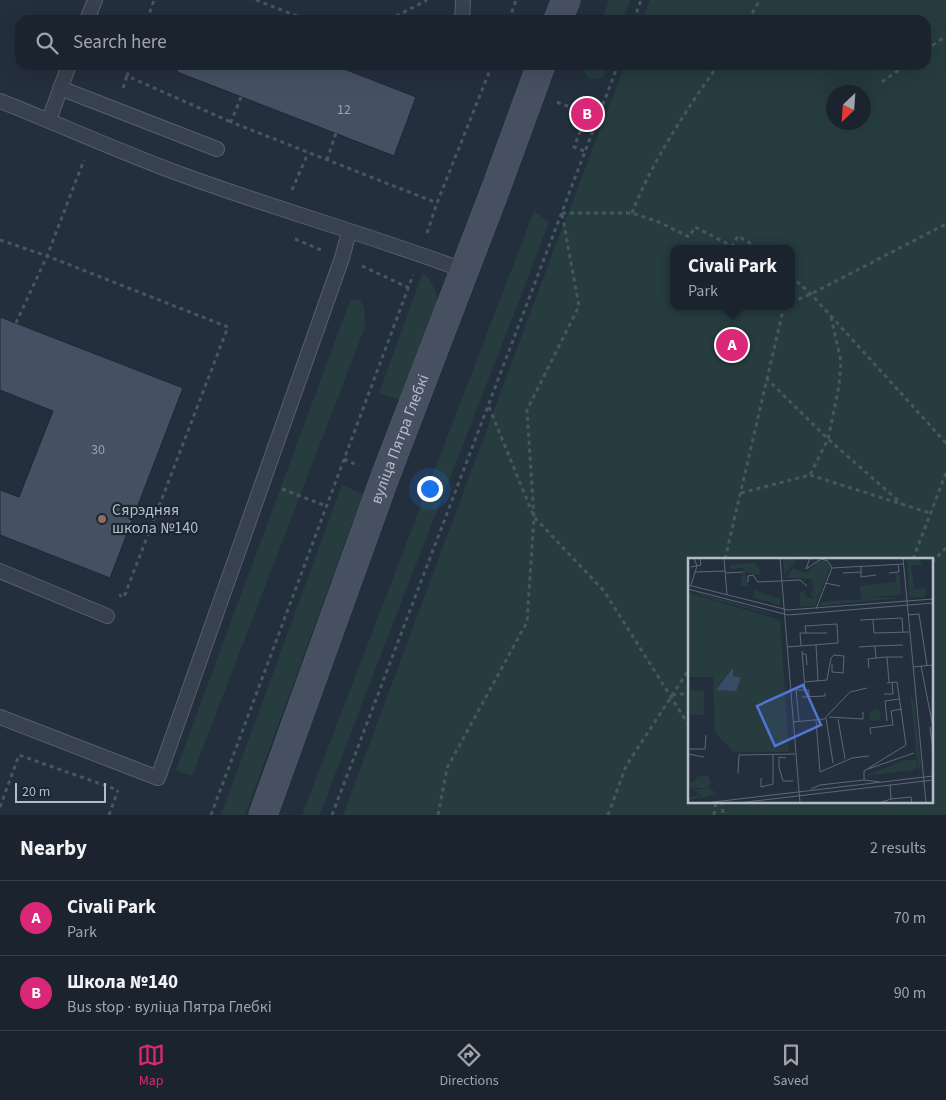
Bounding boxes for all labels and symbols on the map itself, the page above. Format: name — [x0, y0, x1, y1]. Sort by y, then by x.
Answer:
north arrow — [826, 85, 871, 130]
pin: B — [571, 95, 603, 133]
house number: 12 — [337, 100, 351, 120]
pin: A — [716, 326, 748, 364]
street label: вуліца Пятра Глебкі — [365, 371, 434, 507]
house number: 30 — [91, 440, 105, 460]
your location — [417, 476, 443, 502]
place label: Сярэдняя школа №140 — [112, 499, 198, 539]
marker: Сярэдняя школа №140 — [96, 513, 108, 525]
inset map — [688, 558, 934, 802]
scale bar — [15, 780, 106, 803]

